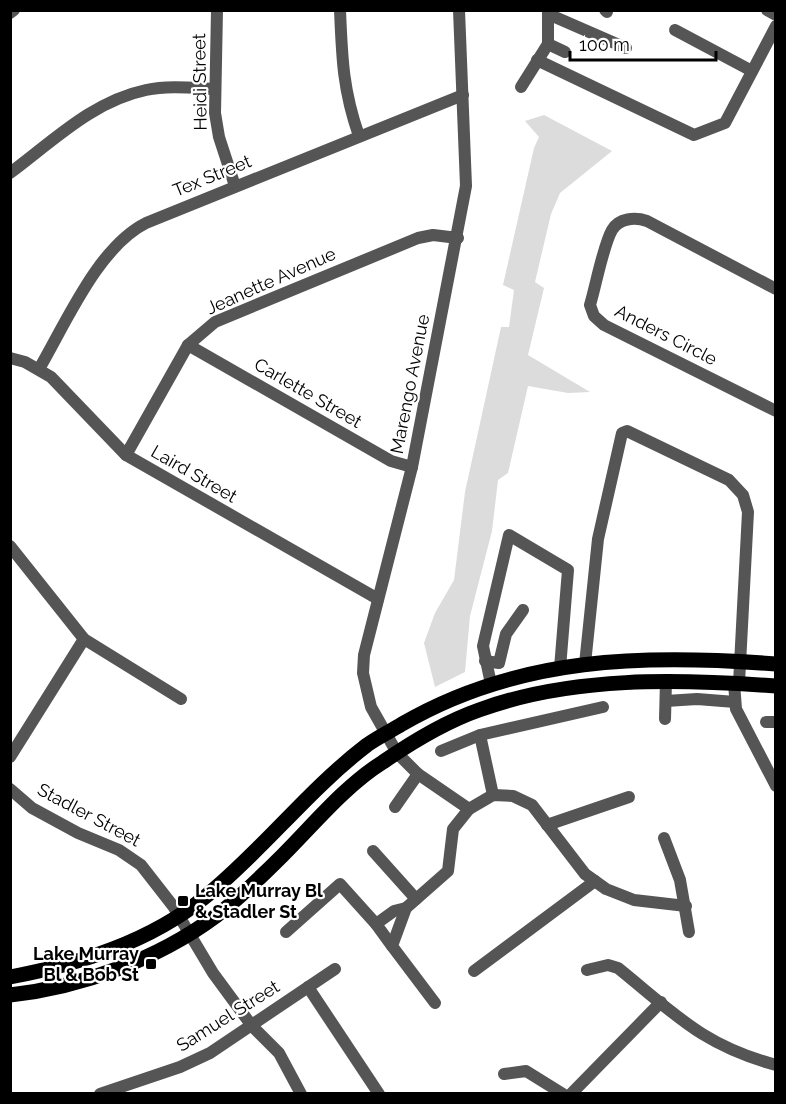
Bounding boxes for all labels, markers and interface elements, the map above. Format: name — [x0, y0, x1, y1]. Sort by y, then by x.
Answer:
scale bar — [570, 24, 716, 62]
street label: Heidi Street — [188, 33, 211, 131]
text: 100 m — [579, 34, 630, 55]
street label: Tex Street — [170, 150, 254, 201]
street label: Jeanette Avenue — [203, 242, 339, 319]
street label: Anders Circle — [612, 300, 721, 369]
street label: Marengo Avenue — [386, 312, 433, 455]
street label: Carlette Street — [251, 353, 366, 432]
street label: Laird Street — [147, 440, 241, 507]
street label: Stadler Street — [34, 779, 144, 851]
place label: Lake Murray Bl & Stadler St — [195, 880, 323, 922]
marker: Lake Murray Bl & Stadler St — [176, 894, 190, 908]
place label: Lake Murray Bl & Bob St — [33, 943, 139, 985]
marker: Lake Murray Bl & Bob St — [144, 957, 158, 971]
street label: Samuel Street — [172, 976, 283, 1056]

